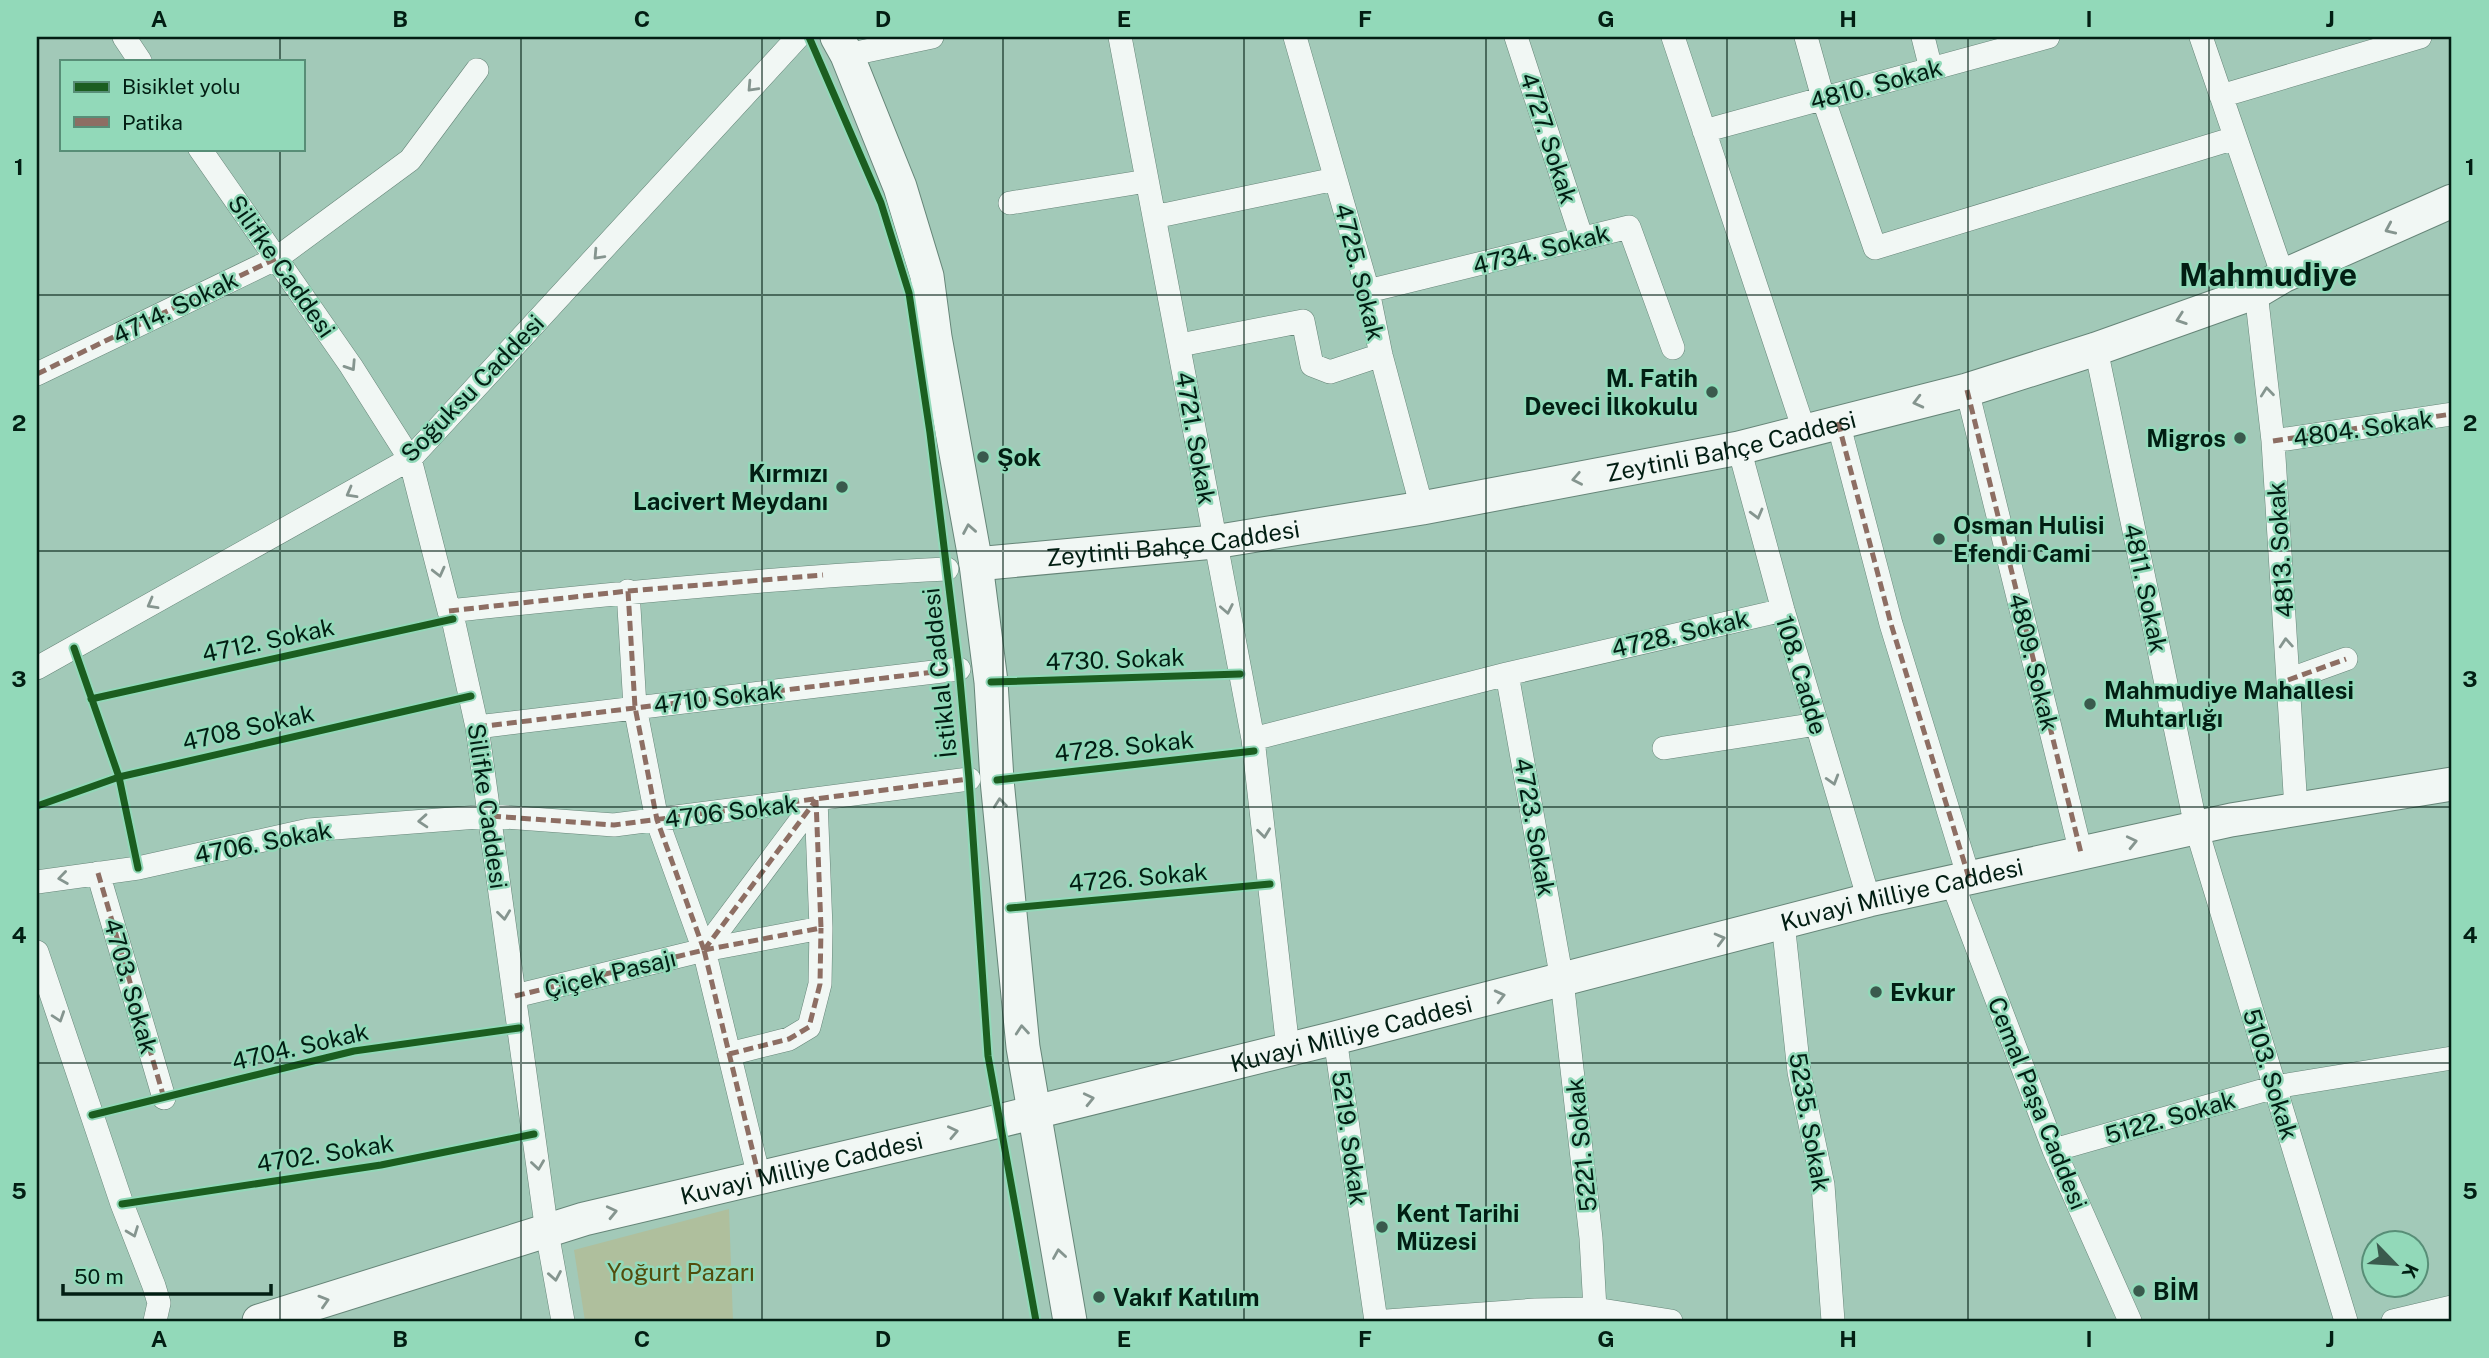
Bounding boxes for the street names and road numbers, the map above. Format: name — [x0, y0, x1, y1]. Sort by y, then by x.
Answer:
street label: 4810. Sokak — [1807, 53, 1945, 115]
street label: 4727. Sokak — [1515, 69, 1583, 207]
street label: Silifke Caddesi — [223, 190, 341, 342]
street label: 4725. Sokak — [1329, 201, 1391, 343]
street label: 4734. Sokak — [1470, 219, 1612, 279]
street label: 4714. Sokak — [108, 265, 242, 349]
street label: Soğuksu Caddesi — [395, 309, 549, 467]
street label: 4721. Sokak — [1171, 369, 1221, 507]
street label: 4804. Sokak — [2291, 404, 2435, 452]
street label: Zeytinli Bahçe Caddesi — [1604, 405, 1859, 487]
street label: 4813. Sokak — [2261, 481, 2299, 619]
street label: Zeytinli Bahçe Caddesi — [1045, 514, 1302, 571]
street label: 4811. Sokak — [2119, 521, 2173, 655]
street label: İstiklal Caddesi — [916, 587, 962, 759]
street label: 4809. Sokak — [2003, 590, 2065, 734]
street label: 4728. Sokak — [1609, 604, 1751, 662]
street label: 4712. Sokak — [199, 612, 337, 668]
street label: 108. Cadde — [1771, 612, 1833, 738]
street label: 4730. Sokak — [1045, 643, 1185, 675]
street label: 4710 Sokak — [652, 675, 784, 719]
street label: 4708 Sokak — [179, 698, 317, 756]
street label: Silifke Caddesi — [463, 721, 513, 891]
street label: 4728. Sokak — [1053, 725, 1195, 767]
street label: 4723. Sokak — [1509, 756, 1561, 898]
street label: 4706 Sokak — [663, 789, 799, 833]
street label: 4706. Sokak — [192, 815, 334, 869]
street label: Kuvayi Milliye Caddesi — [1778, 852, 2026, 936]
street label: 4726. Sokak — [1067, 857, 1209, 897]
street label: 4703. Sokak — [98, 915, 164, 1057]
street label: Çiçek Pasajı — [541, 943, 679, 1003]
street label: Kuvayi Milliye Caddesi — [1228, 989, 1475, 1077]
street label: Cemal Paşa Caddesi — [1983, 993, 2093, 1213]
street label: 5103. Sokak — [2238, 1005, 2304, 1143]
street label: 4704. Sokak — [229, 1017, 371, 1075]
street label: 5235. Sokak — [1784, 1050, 1836, 1194]
street label: 5219. Sokak — [1327, 1069, 1373, 1207]
street label: 5221. Sokak — [1560, 1077, 1602, 1213]
street label: 5122. Sokak — [2102, 1085, 2238, 1149]
street label: Kuvayi Milliye Caddesi — [677, 1126, 925, 1210]
street label: 4702. Sokak — [254, 1128, 396, 1178]

